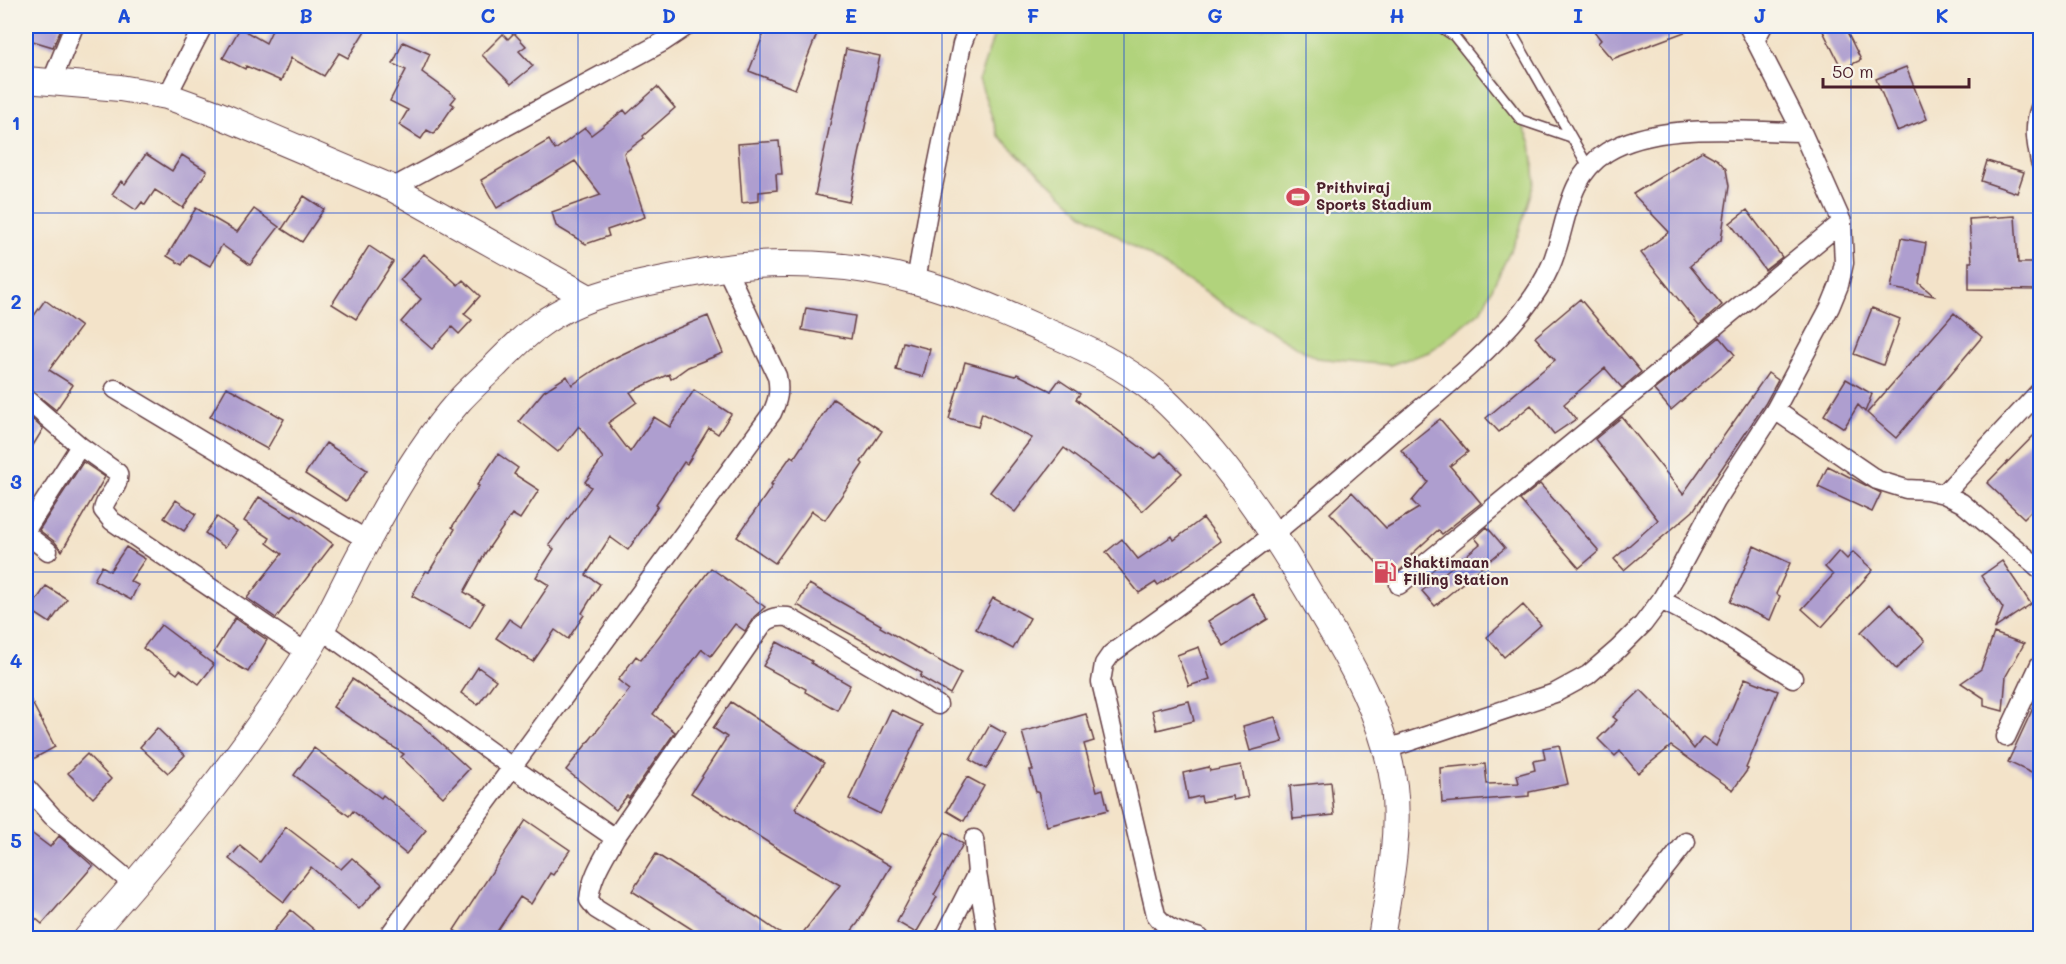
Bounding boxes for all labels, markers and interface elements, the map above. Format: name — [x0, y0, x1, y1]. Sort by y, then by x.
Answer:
text: A — [117, 2, 131, 28]
text: B — [299, 2, 313, 28]
text: C — [481, 2, 496, 28]
text: D — [662, 2, 676, 28]
text: E — [845, 2, 857, 28]
text: F — [1027, 2, 1040, 28]
text: G — [1207, 2, 1223, 28]
text: H — [1389, 2, 1405, 28]
text: I — [1573, 2, 1583, 28]
text: J — [1753, 2, 1767, 28]
text: K — [1935, 2, 1949, 28]
scale bar — [1823, 51, 1968, 89]
text: 50 m — [1832, 59, 1874, 83]
text: 1 — [12, 109, 20, 135]
place label: Prithviraj Sports Stadium — [1316, 177, 1432, 214]
sports icon: Prithviraj Sports Stadium — [1285, 184, 1311, 210]
text: 2 — [10, 288, 22, 314]
text: 3 — [10, 468, 22, 494]
place label: Shaktimaan Filling Station — [1403, 552, 1509, 589]
fuel station icon: Shaktimaan Filling Station — [1372, 559, 1398, 585]
text: 4 — [10, 647, 23, 673]
text: 5 — [10, 827, 22, 853]

